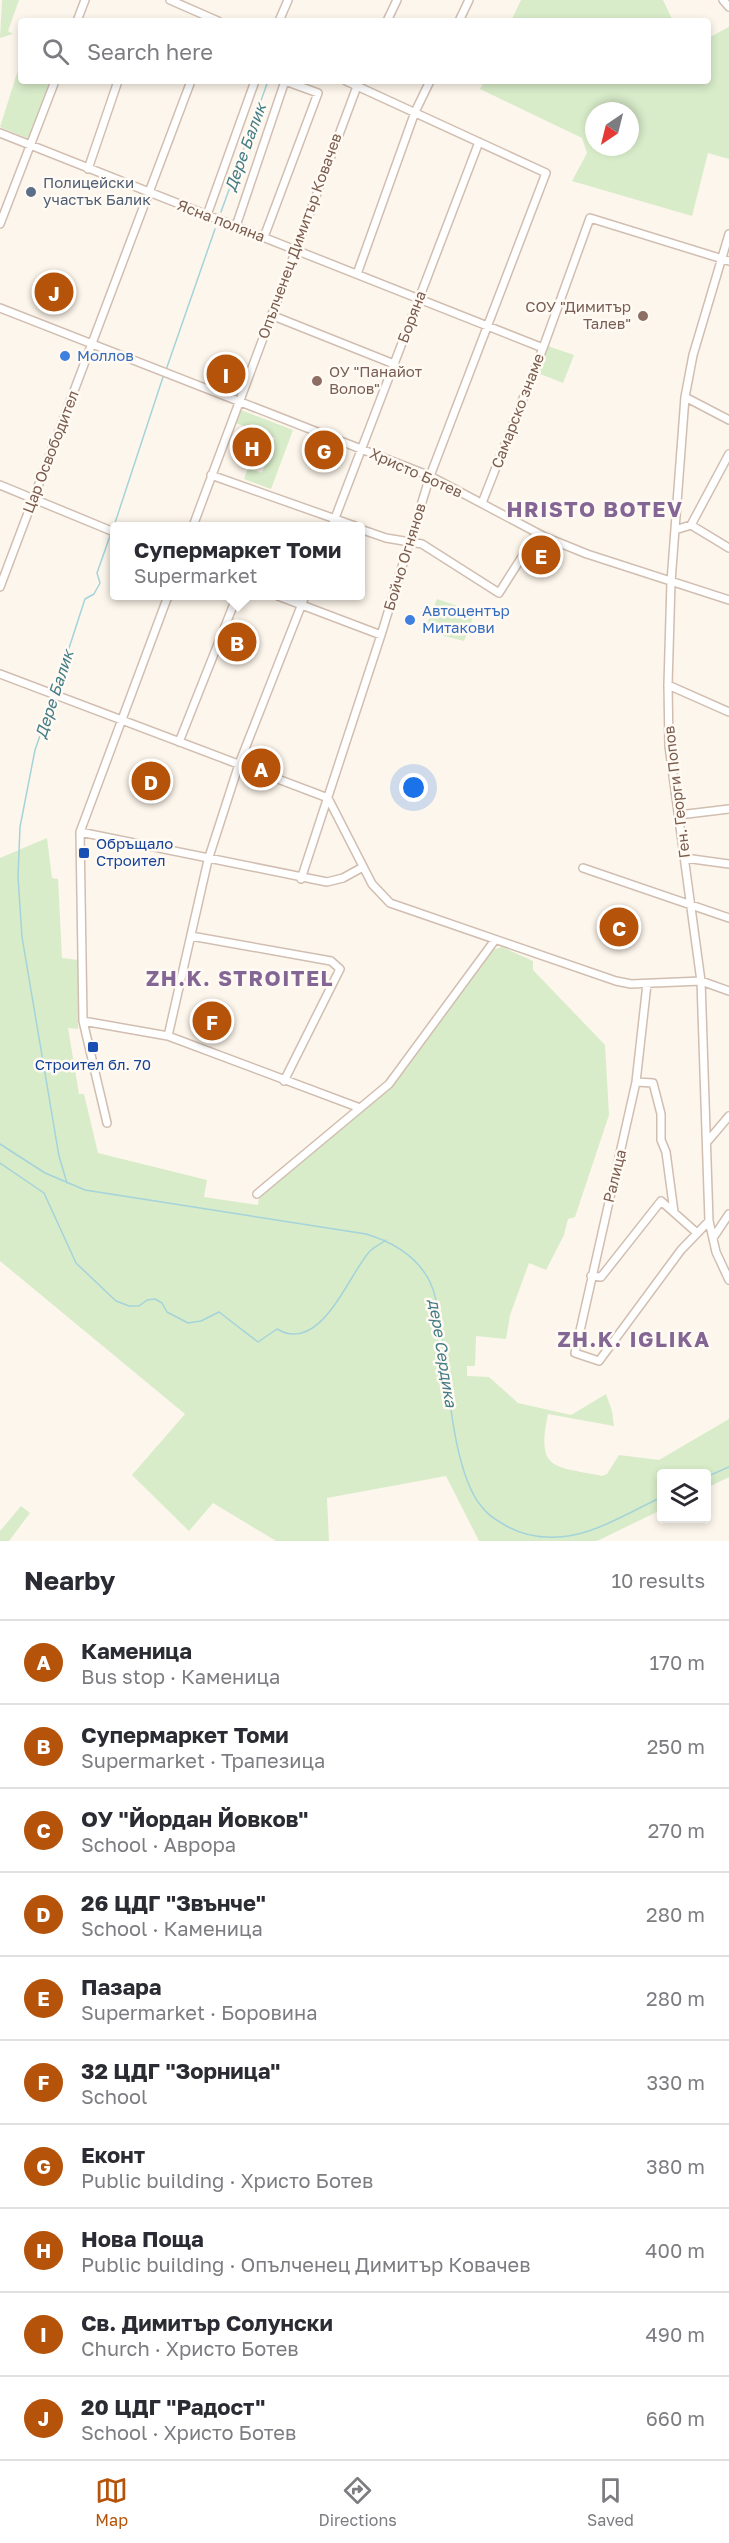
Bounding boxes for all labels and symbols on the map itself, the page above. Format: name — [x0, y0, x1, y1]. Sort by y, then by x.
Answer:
water label: Дере Балик — [220, 99, 271, 195]
north arrow — [585, 102, 639, 156]
street label: Опълченец Димитър Ковачев — [253, 130, 345, 341]
place label: Полицейски участък Балик — [43, 173, 151, 208]
marker: Полицейски участък Балик — [24, 185, 38, 199]
street label: Ясна поляна — [175, 195, 268, 245]
pin: J — [34, 270, 74, 314]
street label: Боряна — [393, 288, 429, 345]
place label: СОУ "Димитър Талев" — [525, 297, 631, 332]
marker: СОУ "Димитър Талев" — [636, 309, 650, 323]
place label: Моллов — [77, 346, 134, 364]
marker: Моллов — [58, 349, 72, 363]
street label: Самарско знаме — [487, 350, 547, 471]
pin: I — [206, 352, 246, 397]
place label: ОУ "Панайот Волов" — [329, 362, 423, 397]
marker: ОУ "Панайот Волов" — [310, 374, 324, 388]
street label: Цар Освободител — [18, 388, 82, 516]
pin: H — [232, 424, 272, 470]
pin: G — [304, 428, 344, 472]
street label: Христо Ботев — [367, 444, 466, 501]
district label: HRISTO BOTEV — [507, 496, 683, 522]
street label: Бойчо Огнянов — [379, 501, 429, 613]
pin: E — [522, 532, 560, 578]
place label: Автоцентър Митакови — [422, 601, 510, 636]
marker: Автоцентър Митакови — [403, 613, 417, 627]
pin: B — [218, 620, 256, 664]
water label: Дере Балик — [30, 645, 78, 742]
street label: Ген. Георги Попов — [659, 725, 693, 859]
pin: A — [242, 746, 280, 790]
pin: D — [132, 758, 170, 804]
your location — [399, 773, 428, 802]
place label: Обръщало Строител — [96, 834, 173, 869]
marker: Обръщало Строител — [77, 846, 91, 860]
pin: C — [600, 904, 638, 950]
district label: ZH.K. STROITEL — [146, 965, 334, 991]
pin: F — [192, 998, 232, 1044]
marker: Строител бл. 70 — [86, 1040, 100, 1054]
place label: Строител бл. 70 — [35, 1055, 151, 1073]
street label: Ралица — [599, 1147, 629, 1204]
water label: дере Сердика — [424, 1296, 462, 1410]
district label: ZH.K. IGLIKA — [557, 1326, 711, 1352]

